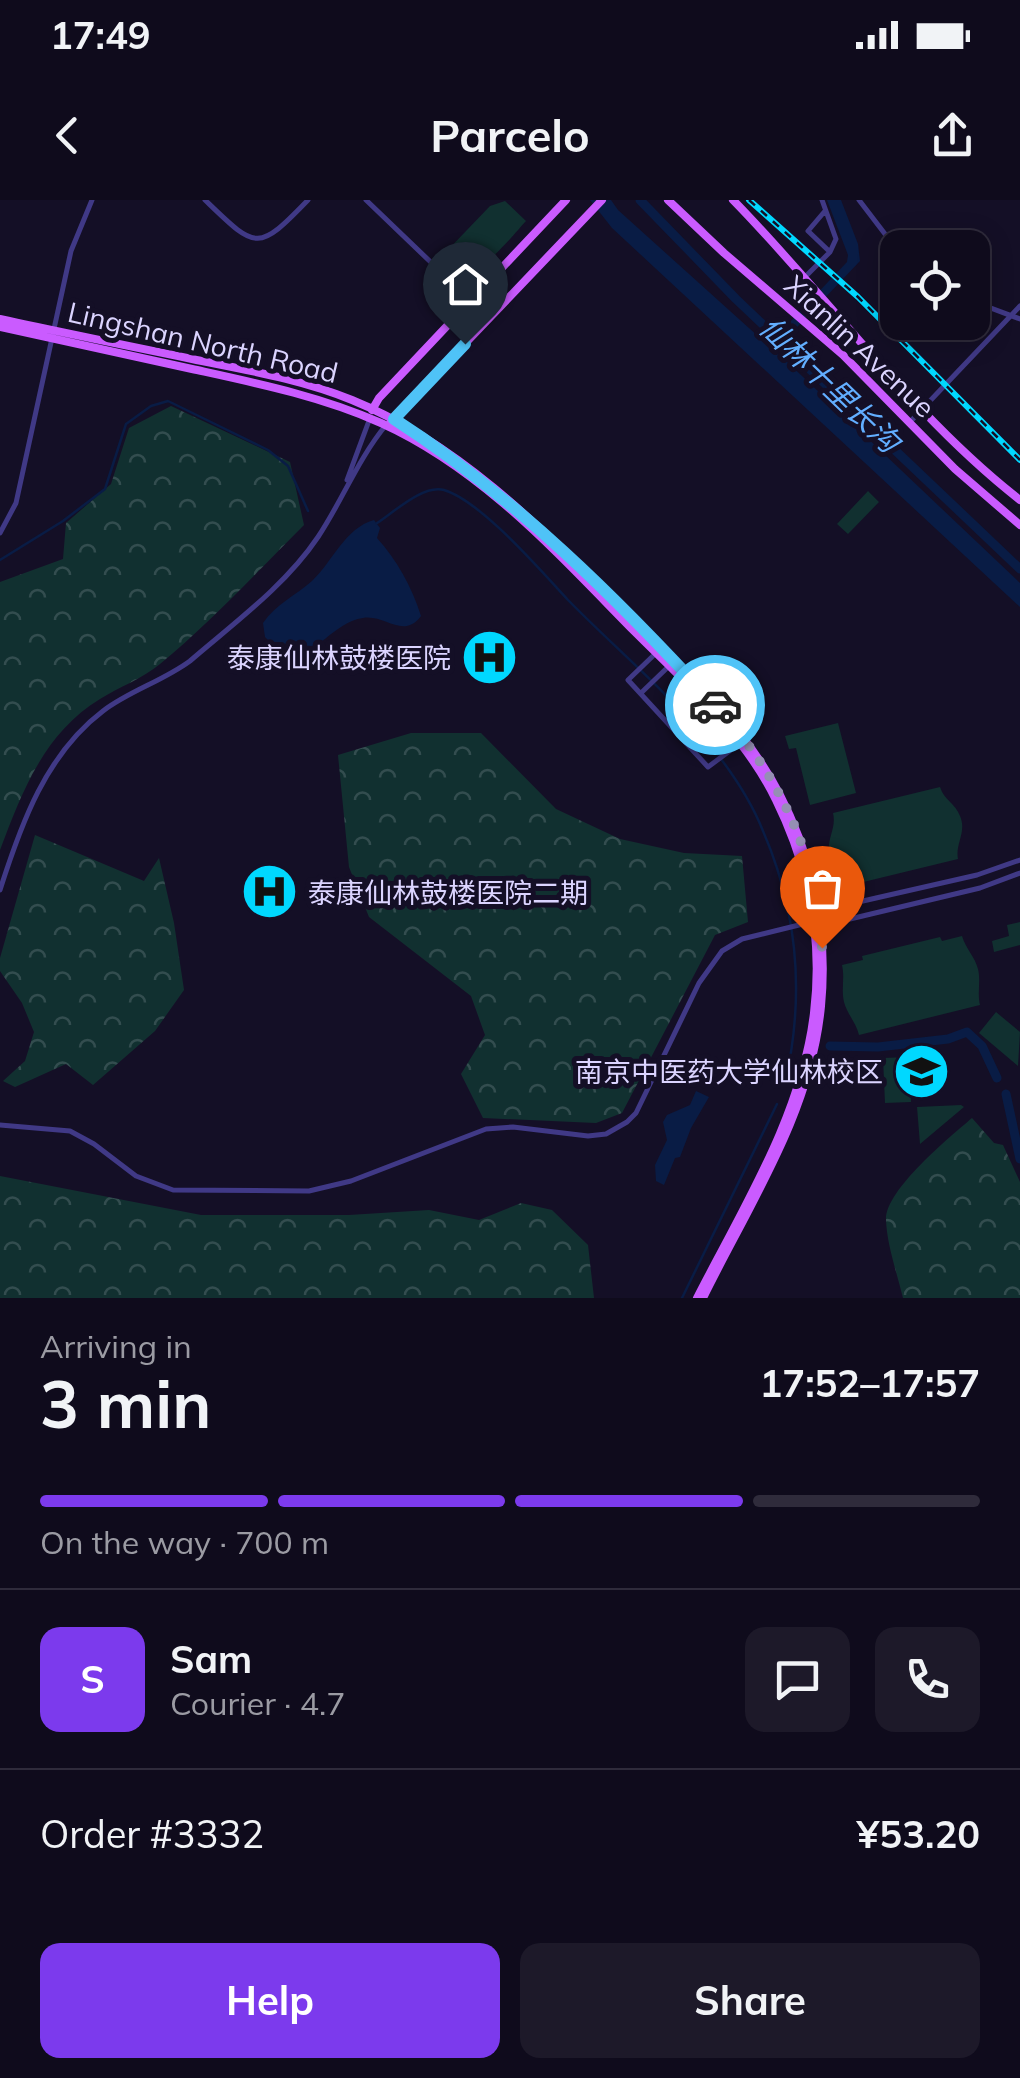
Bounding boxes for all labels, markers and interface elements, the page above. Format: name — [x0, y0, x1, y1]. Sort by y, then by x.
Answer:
text: 17:49 — [50, 11, 151, 59]
text: Parcelo — [430, 107, 590, 163]
icon: back — [40, 108, 95, 163]
icon: share — [925, 108, 980, 163]
map controls — [880, 230, 990, 340]
button: locate — [880, 230, 990, 340]
pin — [423, 242, 508, 345]
icon: home — [438, 257, 493, 312]
street label: Xianlin Avenue — [778, 267, 942, 425]
street label: Lingshan North Road — [65, 294, 341, 390]
water label: 仙林十里长沟 — [752, 308, 910, 462]
hospital icon: 泰康仙林鼓楼医院 — [460, 627, 520, 687]
place label: 泰康仙林鼓楼医院 — [227, 640, 451, 675]
courier — [665, 655, 765, 755]
icon: car — [688, 678, 743, 733]
pin — [780, 846, 865, 949]
icon: bag — [795, 861, 850, 916]
hospital icon: 泰康仙林鼓楼医院二期 — [239, 862, 299, 922]
place label: 泰康仙林鼓楼医院二期 — [308, 875, 588, 910]
school or university icon: 南京中医药大学仙林校区 — [892, 1041, 952, 1101]
place label: 南京中医药大学仙林校区 — [575, 1054, 883, 1089]
text: Arriving in — [40, 1326, 192, 1366]
text: 17:52–17:57 — [760, 1359, 980, 1407]
text: 3 min — [40, 1363, 211, 1444]
text: On the way · 700 m — [40, 1522, 329, 1562]
button: chat — [745, 1627, 850, 1732]
button: phone — [875, 1627, 980, 1732]
text: Sam — [170, 1635, 252, 1683]
text: S — [80, 1655, 105, 1703]
text: Courier · 4.7 — [170, 1683, 346, 1723]
text: Order #3332 — [40, 1810, 264, 1858]
text: ¥53.20 — [857, 1810, 980, 1858]
button: Help — [40, 1943, 500, 2058]
button: Share — [520, 1943, 980, 2058]

